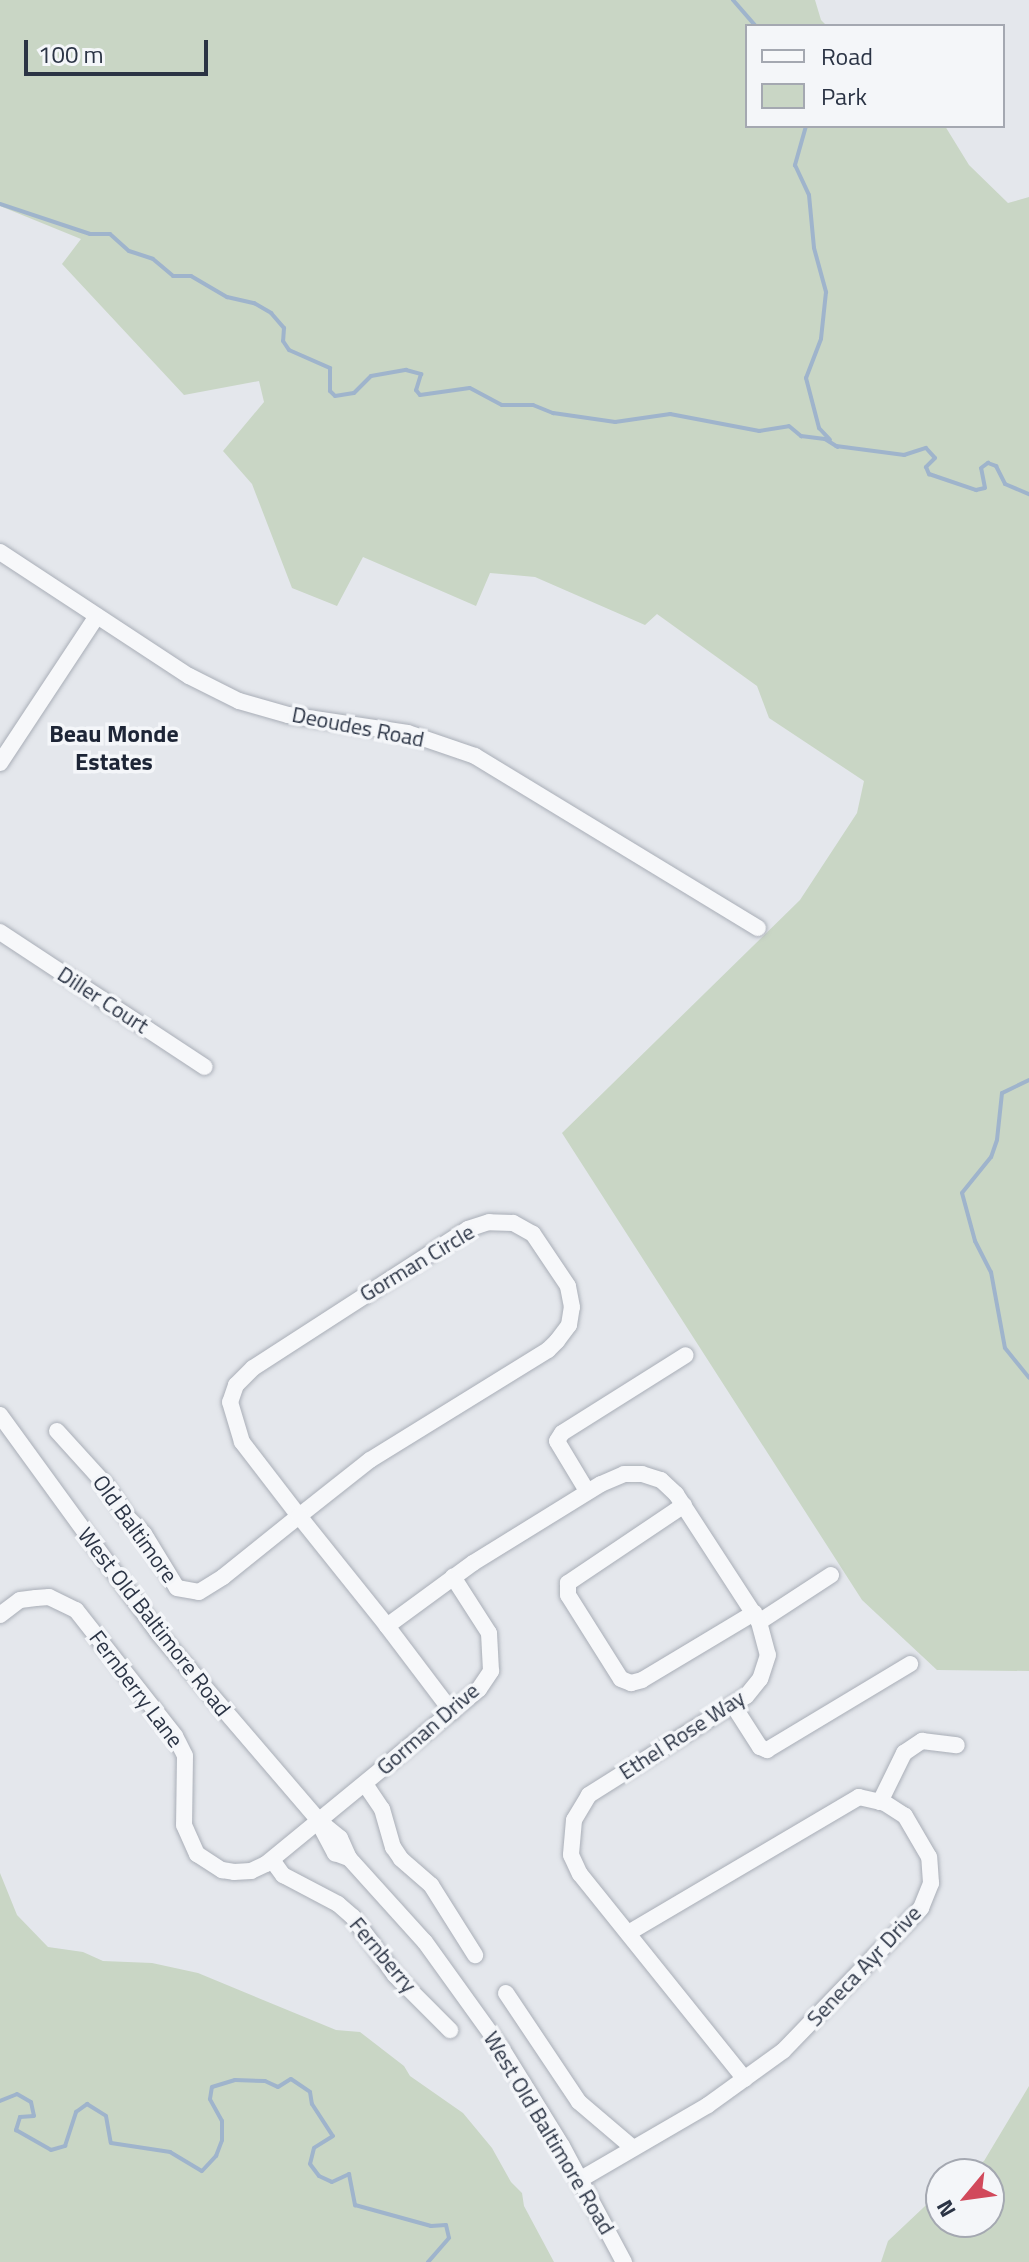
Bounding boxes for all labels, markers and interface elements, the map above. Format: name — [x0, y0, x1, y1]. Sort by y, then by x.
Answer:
scale bar — [28, 24, 212, 74]
legend — [745, 24, 1005, 128]
text: 100 m — [38, 36, 104, 72]
text: Road — [821, 38, 873, 74]
text: Park — [821, 78, 867, 114]
street label: Deoudes Road — [290, 701, 426, 753]
district label: Beau Monde Estates — [49, 720, 179, 776]
street label: Diller Court — [53, 961, 153, 1039]
street label: Gorman Circle — [355, 1219, 479, 1307]
street label: Old Baltimore — [87, 1470, 183, 1588]
street label: West Old Baltimore Road — [72, 1522, 236, 1722]
street label: Fernberry Lane — [83, 1625, 189, 1753]
street label: Gorman Drive — [371, 1677, 485, 1781]
street label: Ethel Rose Way — [614, 1685, 750, 1785]
street label: Seneca Ayr Drive — [801, 1900, 927, 2032]
street label: Fernberry — [344, 1912, 422, 1998]
street label: West Old Baltimore Road — [478, 2027, 620, 2239]
north arrow — [925, 2158, 1005, 2238]
text: N — [927, 2194, 964, 2224]

